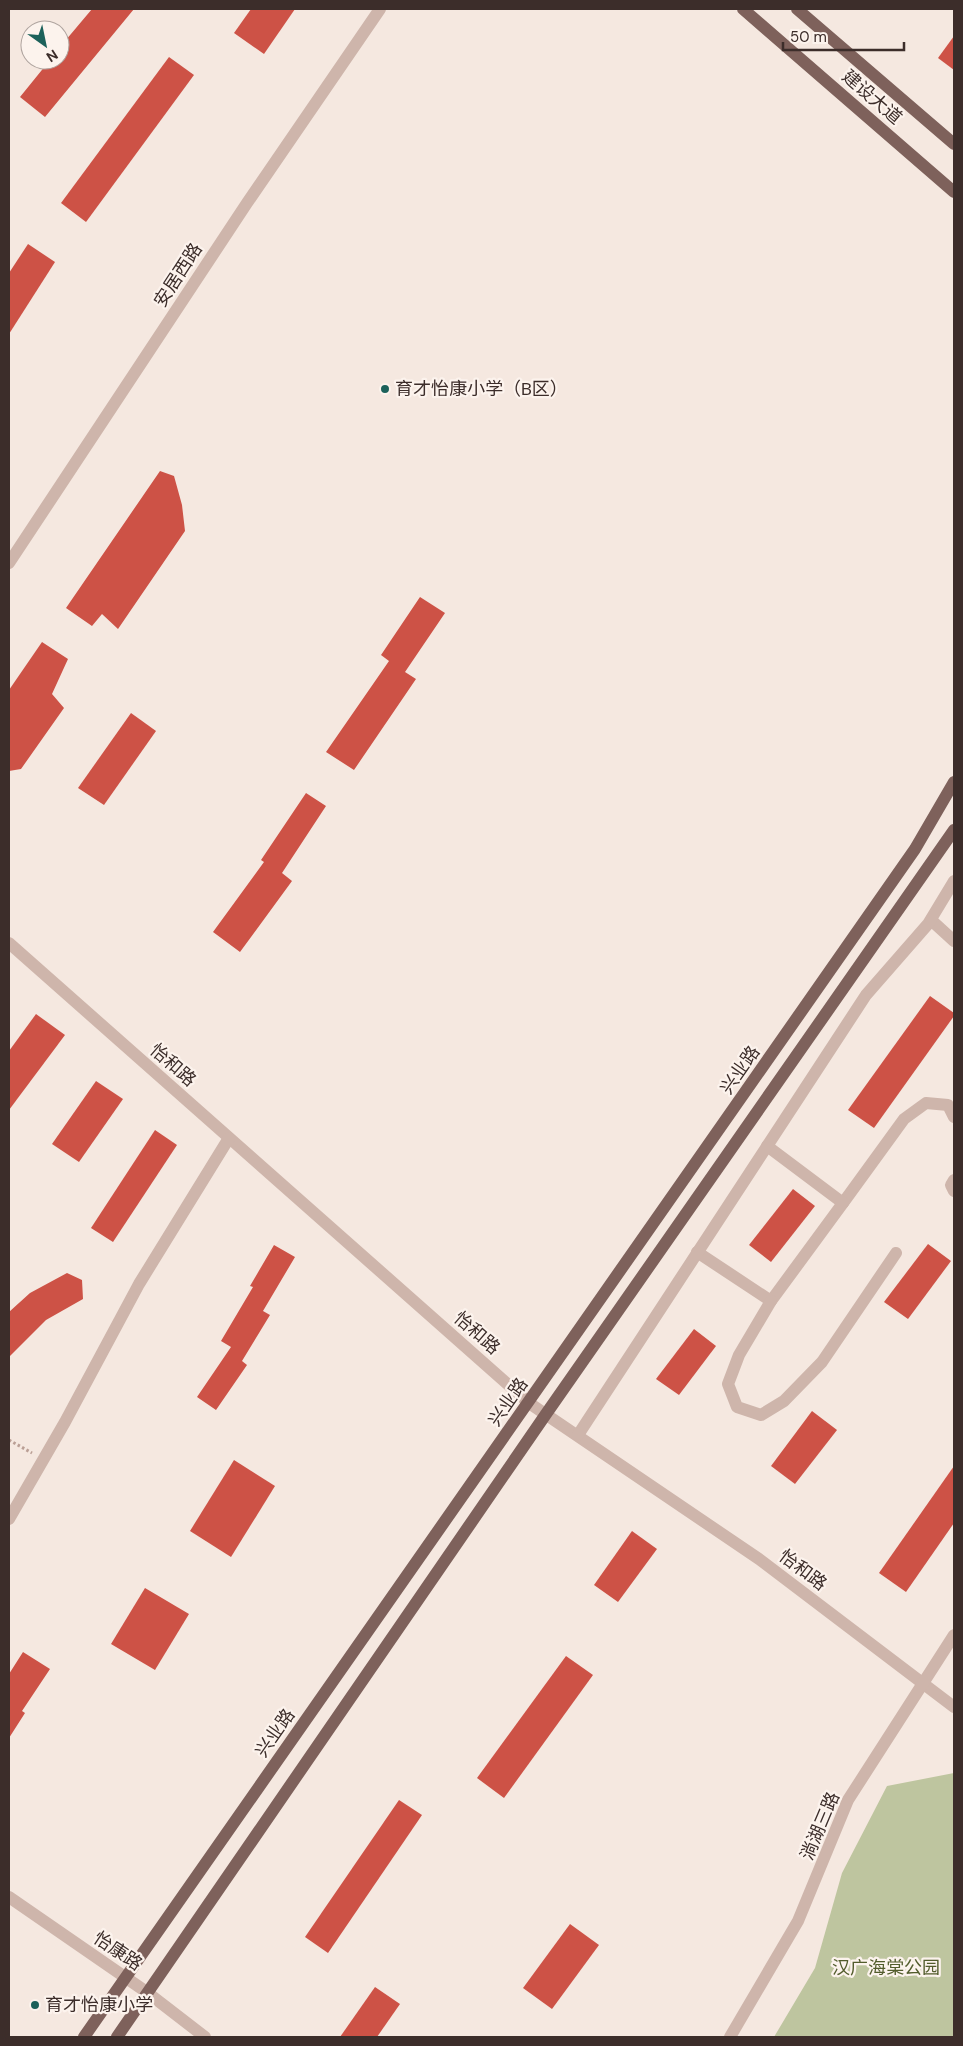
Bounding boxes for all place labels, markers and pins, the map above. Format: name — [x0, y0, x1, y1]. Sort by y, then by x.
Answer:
place label: 育才怡康小学（B区） — [395, 377, 568, 401]
marker: 育才怡康小学（B区） — [379, 383, 391, 395]
place label: 育才怡康小学 — [45, 1993, 153, 2017]
marker: 育才怡康小学 — [29, 1999, 41, 2011]

